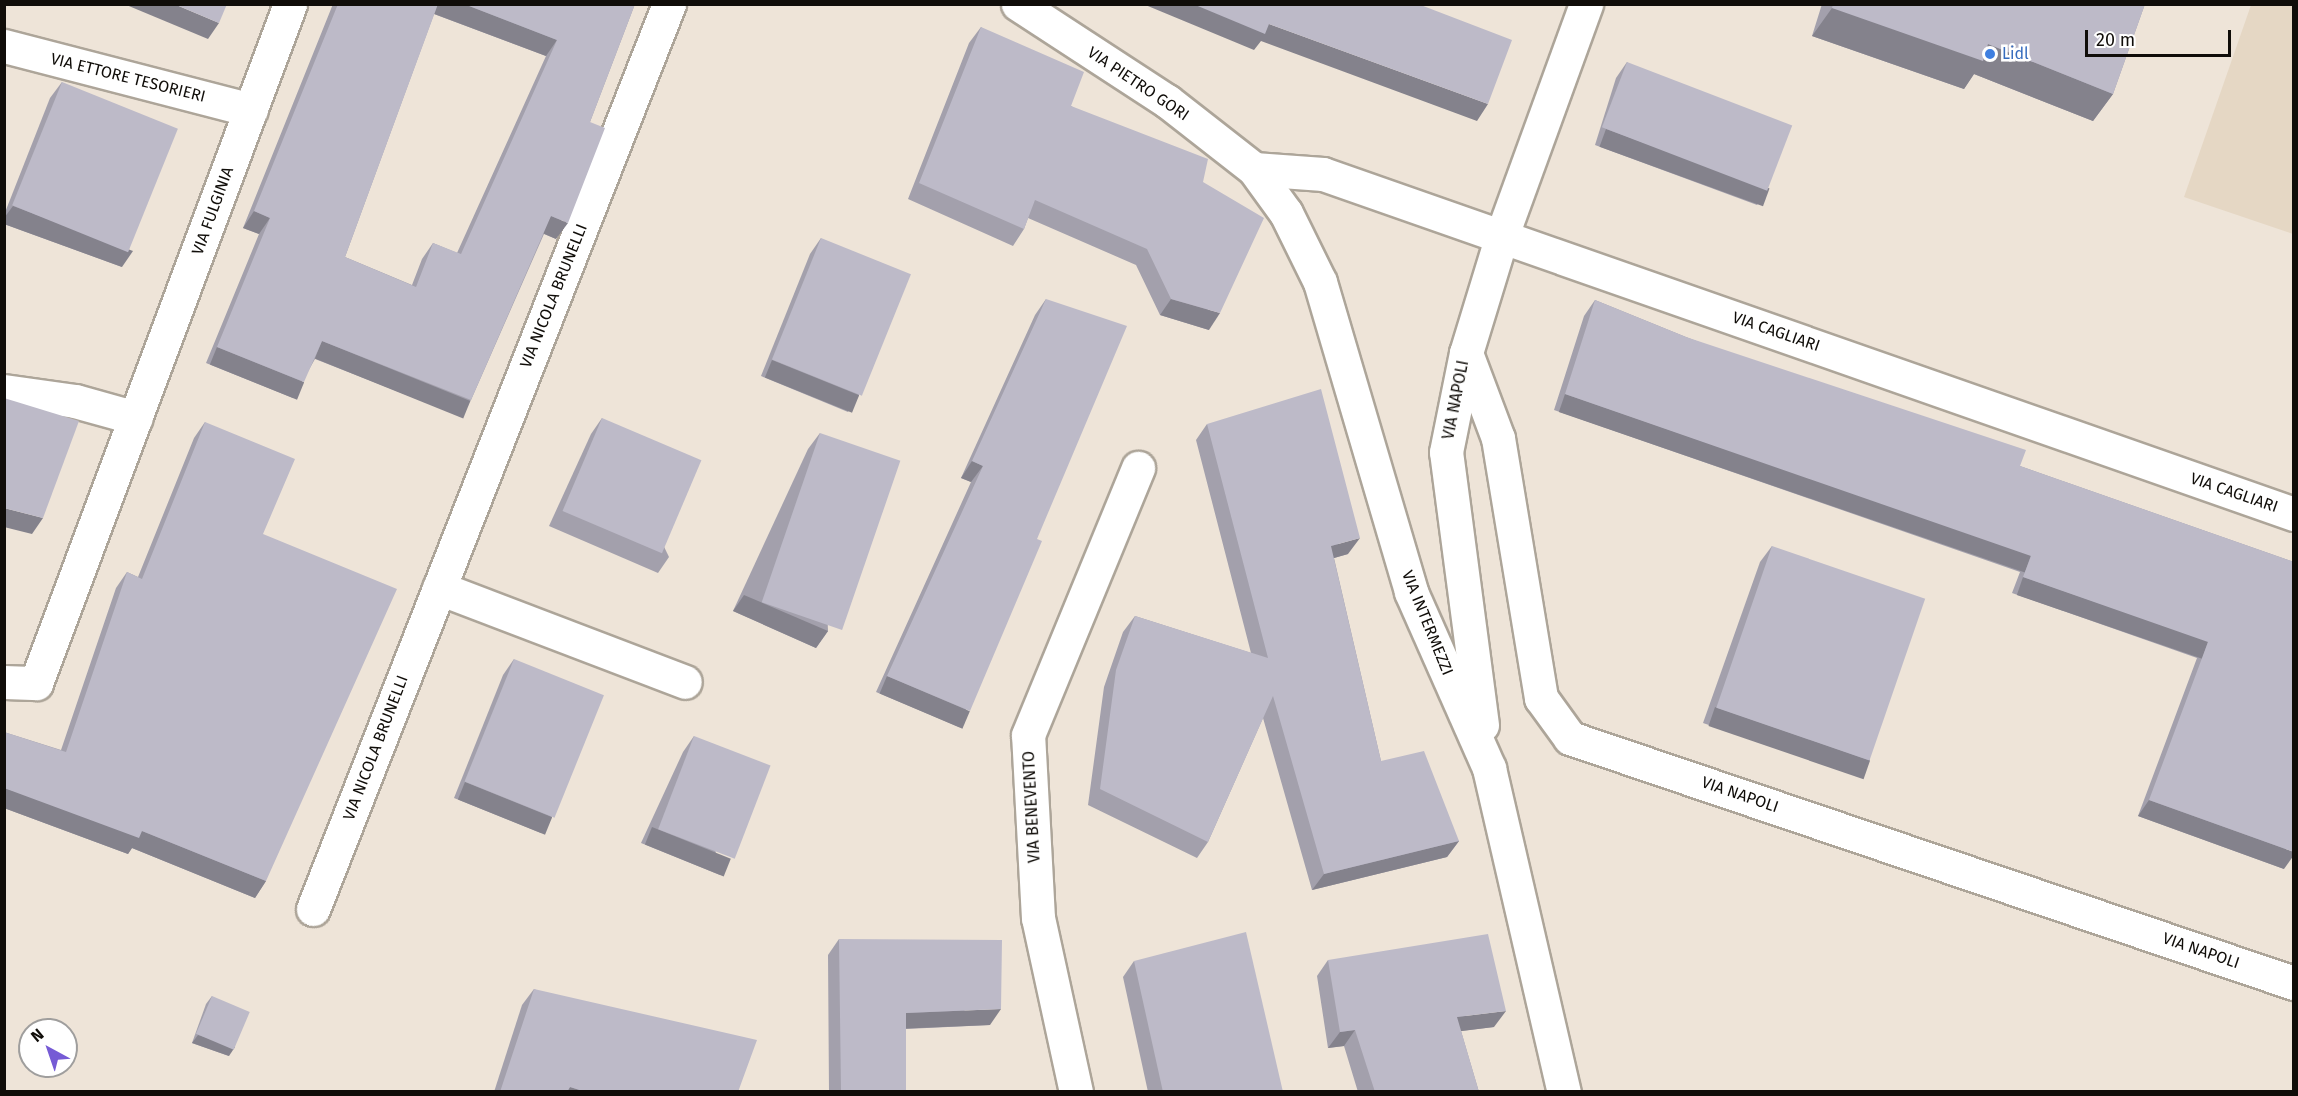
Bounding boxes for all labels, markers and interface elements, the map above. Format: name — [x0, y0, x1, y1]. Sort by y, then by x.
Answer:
scale bar — [2088, 18, 2234, 56]
text: 20 m — [2096, 29, 2135, 51]
street label: VIA PIETRO GORI — [1084, 43, 1192, 125]
place label: Lidl — [2002, 44, 2029, 64]
marker: Lidl — [1983, 47, 1997, 61]
street label: VIA ETTORE TESORIERI — [49, 49, 207, 107]
street label: VIA FULGINIA — [188, 164, 238, 258]
street label: VIA NICOLA BRUNELLI — [516, 221, 592, 371]
street label: VIA CAGLIARI — [1730, 308, 1822, 356]
street label: VIA NAPOLI — [1439, 359, 1473, 441]
street label: VIA CAGLIARI — [2188, 469, 2280, 517]
street label: VIA INTERMEZZI — [1397, 568, 1457, 678]
street label: VIA NICOLA BRUNELLI — [339, 673, 413, 823]
street label: VIA BENEVENTO — [1019, 751, 1045, 863]
street label: VIA NAPOLI — [1699, 773, 1781, 817]
street label: VIA NAPOLI — [2160, 929, 2242, 973]
north arrow — [18, 1018, 78, 1078]
text: N — [27, 1025, 48, 1046]

